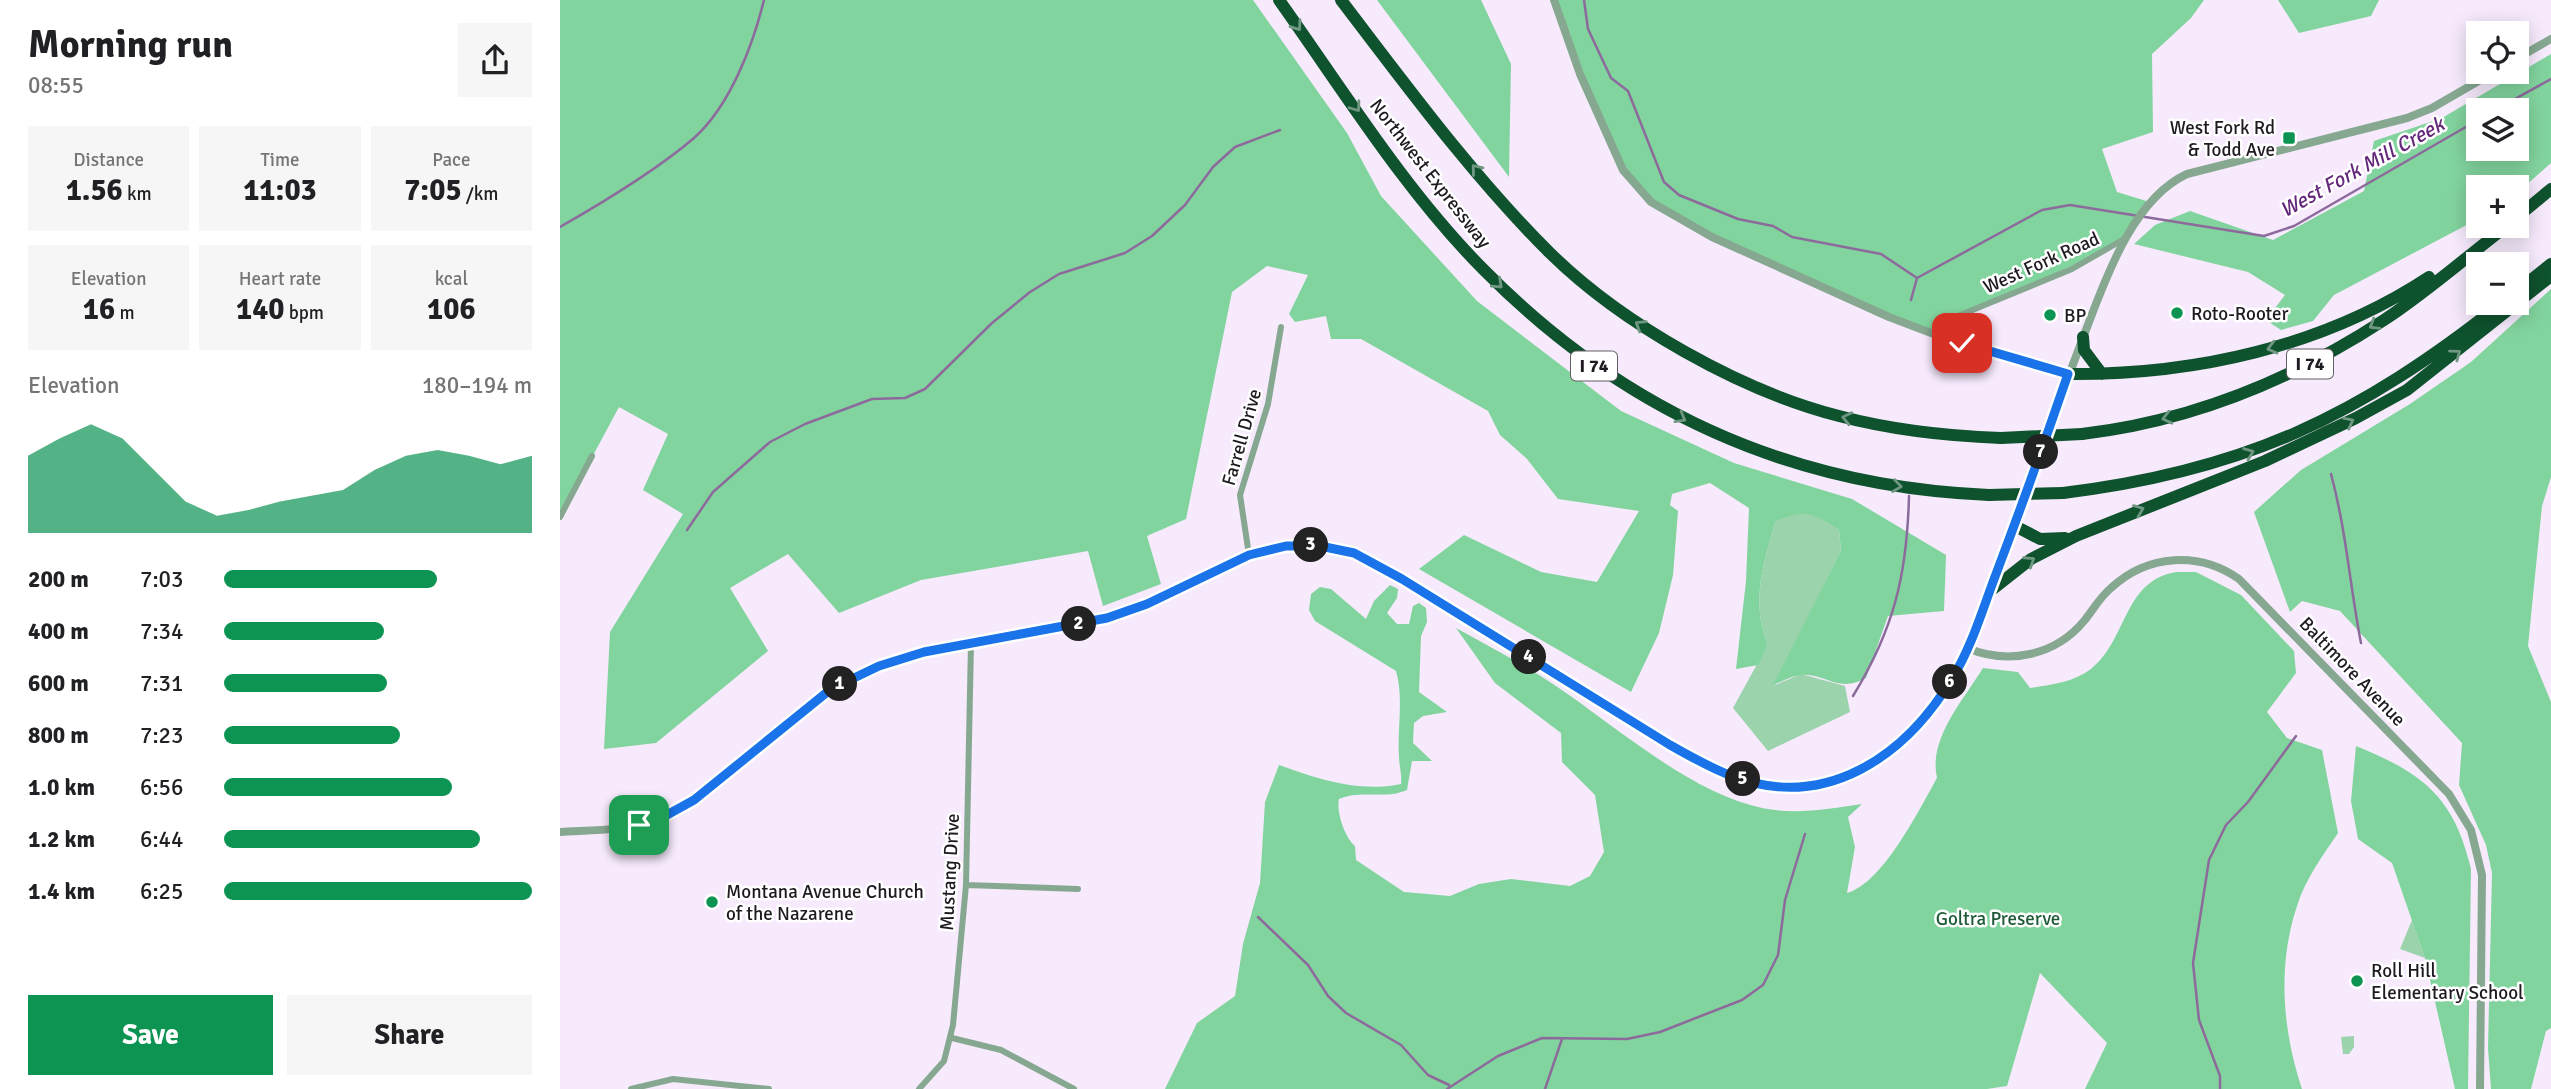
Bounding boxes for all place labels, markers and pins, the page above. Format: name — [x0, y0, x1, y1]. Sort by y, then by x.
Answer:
place label: West Fork Rd & Todd Ave — [2170, 116, 2275, 162]
marker: West Fork Rd & Todd Ave — [2281, 130, 2297, 146]
place label: Roto-Rooter — [2191, 302, 2289, 326]
place label: BP — [2064, 304, 2086, 328]
marker: Roto-Rooter — [2169, 305, 2185, 321]
marker: BP — [2042, 307, 2058, 323]
pin — [1932, 313, 1992, 373]
pin: 7 — [2024, 434, 2058, 470]
pin: 3 — [1294, 528, 1328, 562]
pin: 2 — [1062, 606, 1096, 642]
pin: 4 — [1511, 640, 1546, 674]
pin: 6 — [1932, 664, 1968, 700]
pin: 1 — [822, 666, 858, 702]
pin: 5 — [1726, 762, 1760, 796]
pin — [609, 795, 669, 855]
place label: Montana Avenue Church of the Nazarene — [726, 880, 924, 926]
marker: Montana Avenue Church of the Nazarene — [704, 894, 720, 910]
place label: Roll Hill Elementary School — [2371, 959, 2524, 1005]
marker: Roll Hill Elementary School — [2349, 973, 2365, 989]

